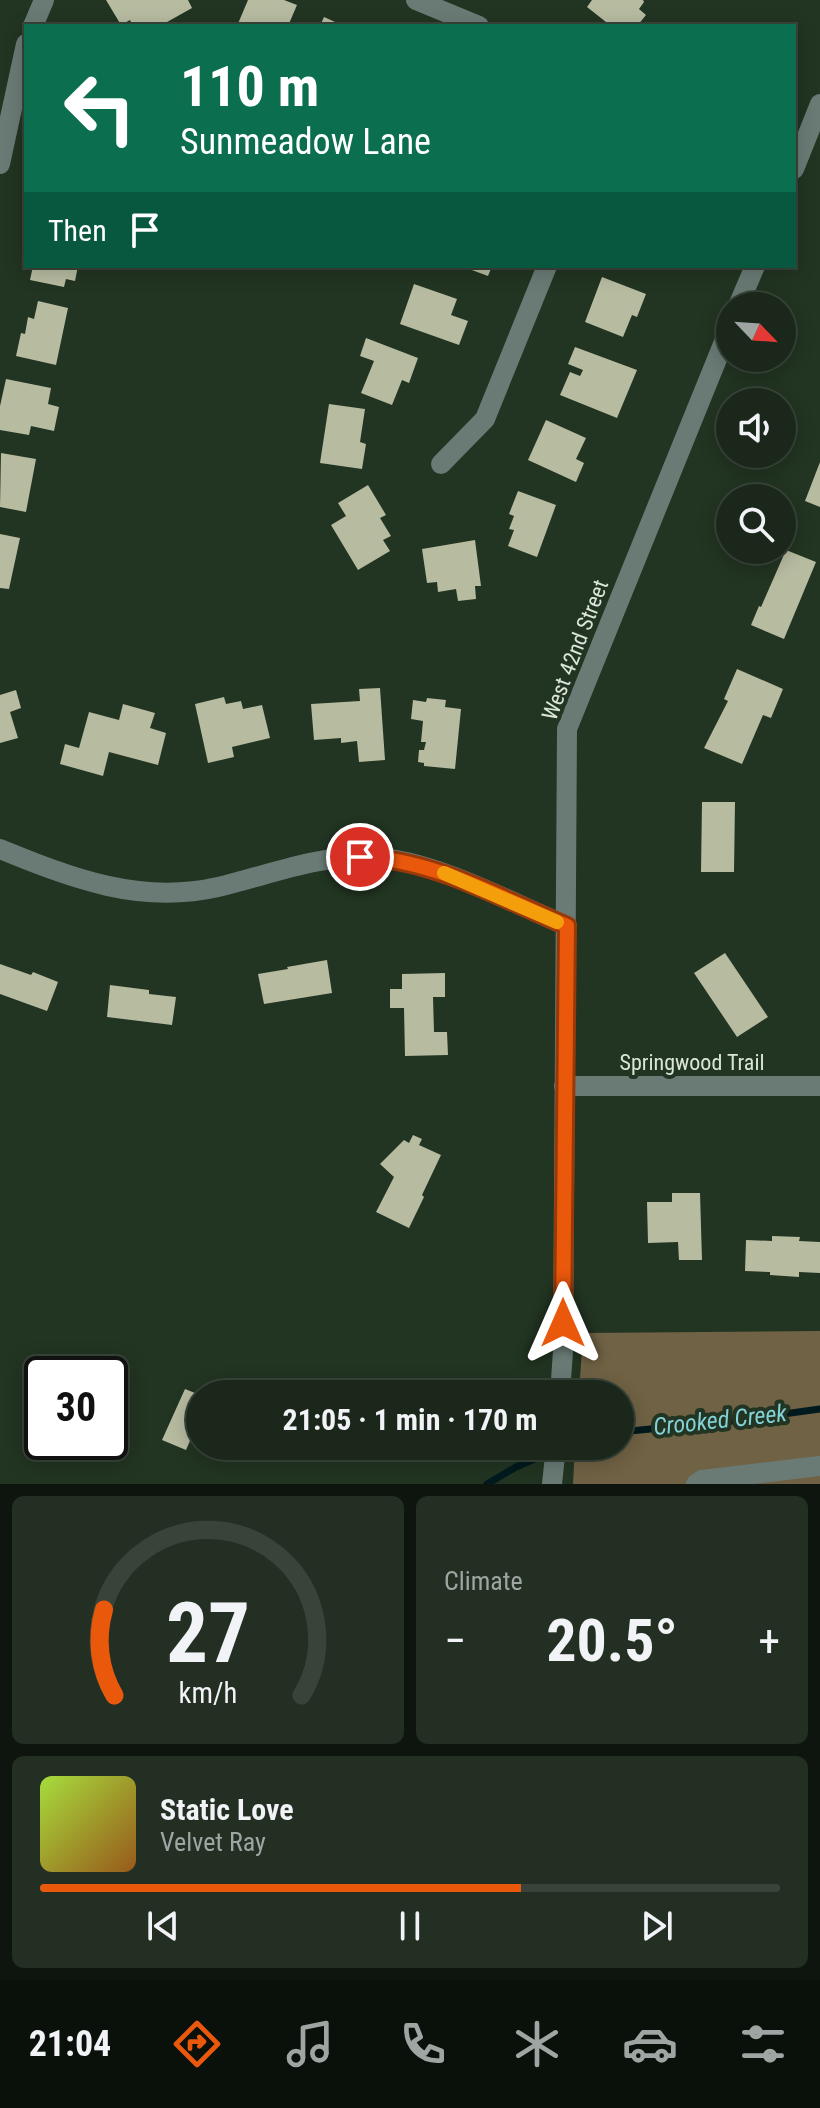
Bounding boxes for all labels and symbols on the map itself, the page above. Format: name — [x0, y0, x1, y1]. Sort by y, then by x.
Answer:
north arrow — [716, 292, 796, 372]
street label: West 42nd Street — [537, 576, 613, 724]
pin — [326, 823, 394, 891]
street label: Springwood Trail — [620, 1050, 765, 1075]
position arrow — [521, 1281, 605, 1365]
speed limit sign: 30 — [24, 1356, 128, 1460]
water label: Crooked Creek — [652, 1399, 789, 1441]

